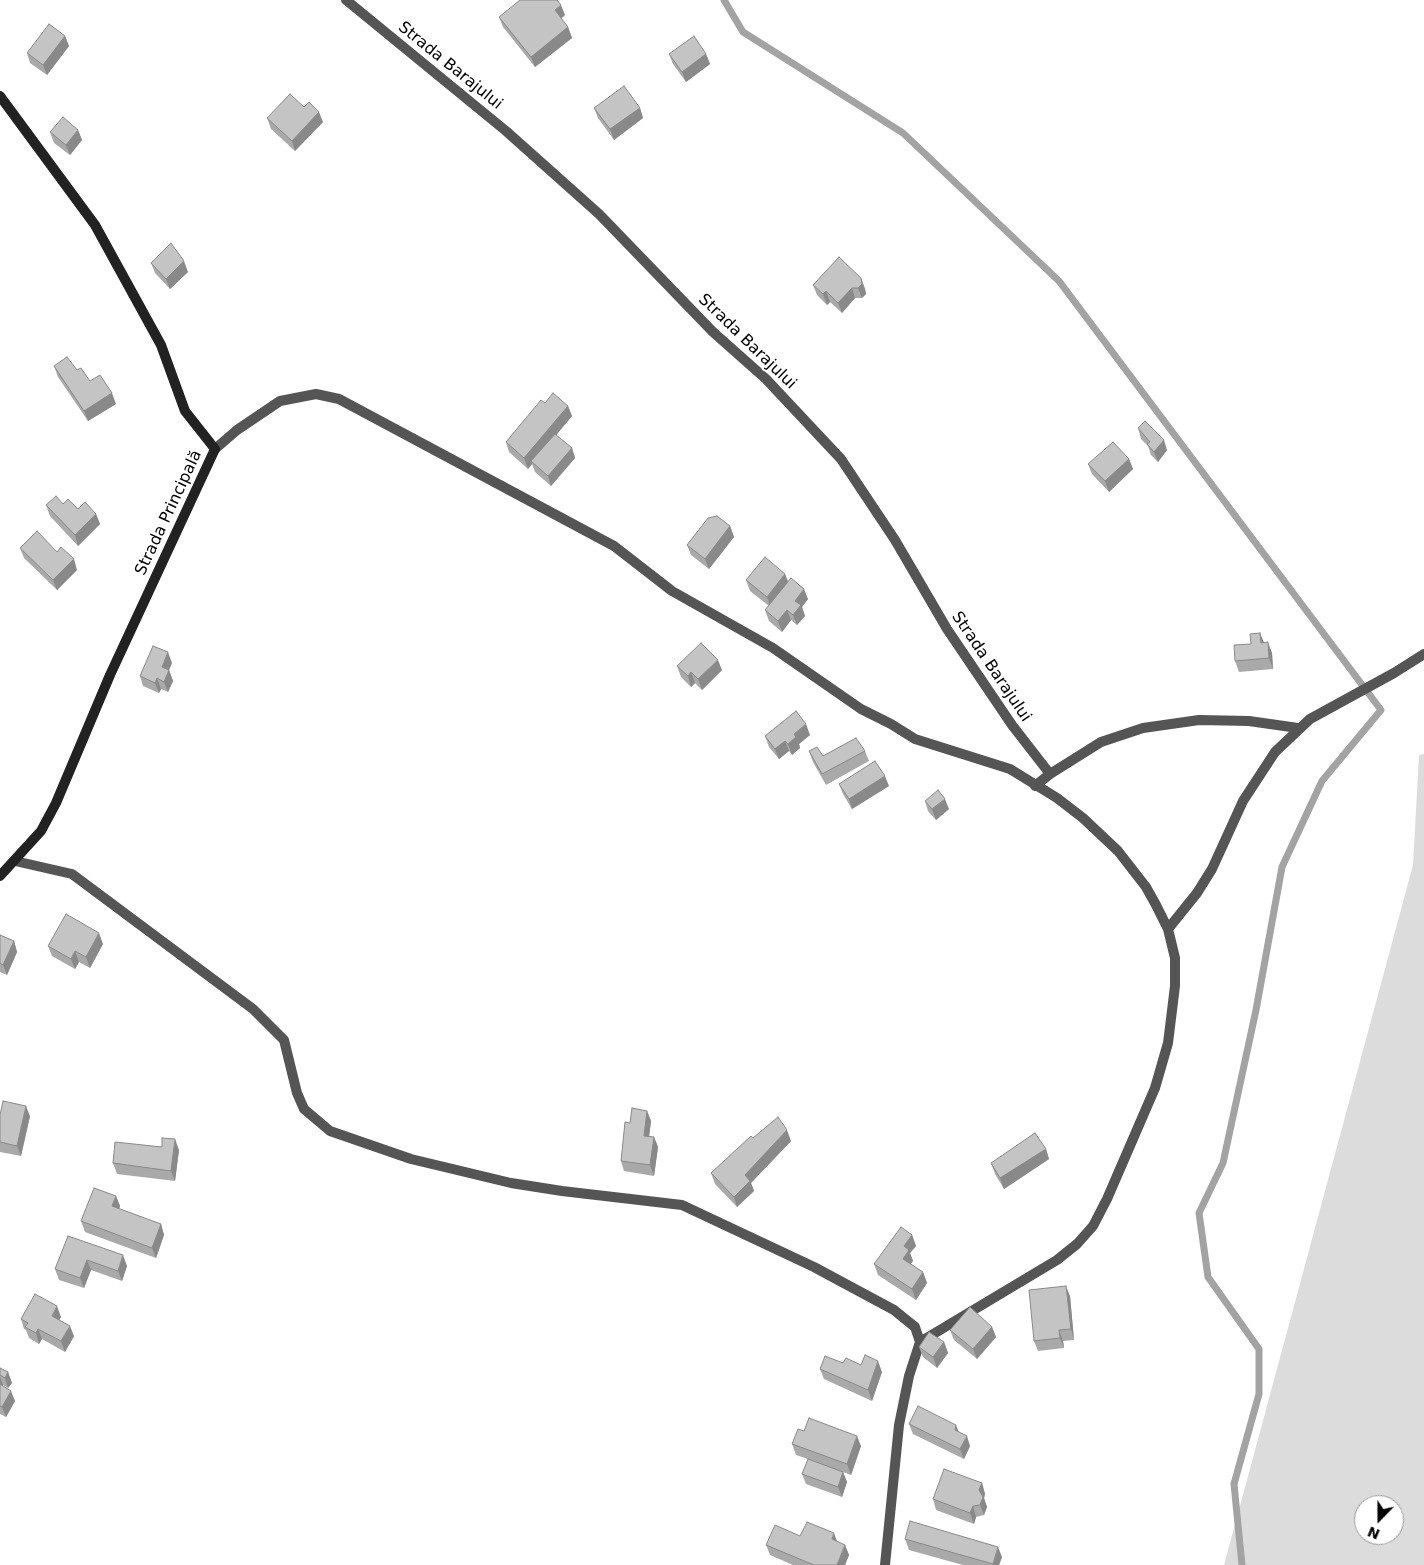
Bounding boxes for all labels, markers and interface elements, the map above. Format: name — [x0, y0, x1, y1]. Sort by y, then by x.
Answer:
street label: Strada Barajului — [394, 18, 506, 114]
street label: Strada Barajului — [694, 290, 800, 394]
street label: Strada Principală — [132, 447, 206, 579]
street label: Strada Barajului — [947, 608, 1035, 726]
north arrow — [1354, 1495, 1404, 1545]
text: N — [1365, 1523, 1382, 1543]

